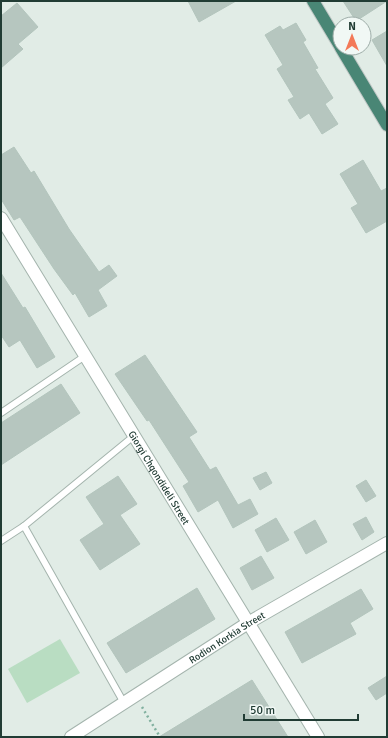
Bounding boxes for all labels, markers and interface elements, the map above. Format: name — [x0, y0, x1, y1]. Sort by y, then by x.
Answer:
north arrow — [332, 16, 372, 56]
text: N — [348, 20, 356, 33]
street label: Giorgi Chqondideli Street — [125, 429, 192, 528]
street label: Rodion Korkia Street — [187, 609, 268, 666]
scale bar — [244, 696, 358, 722]
text: 50 m — [250, 703, 275, 718]

